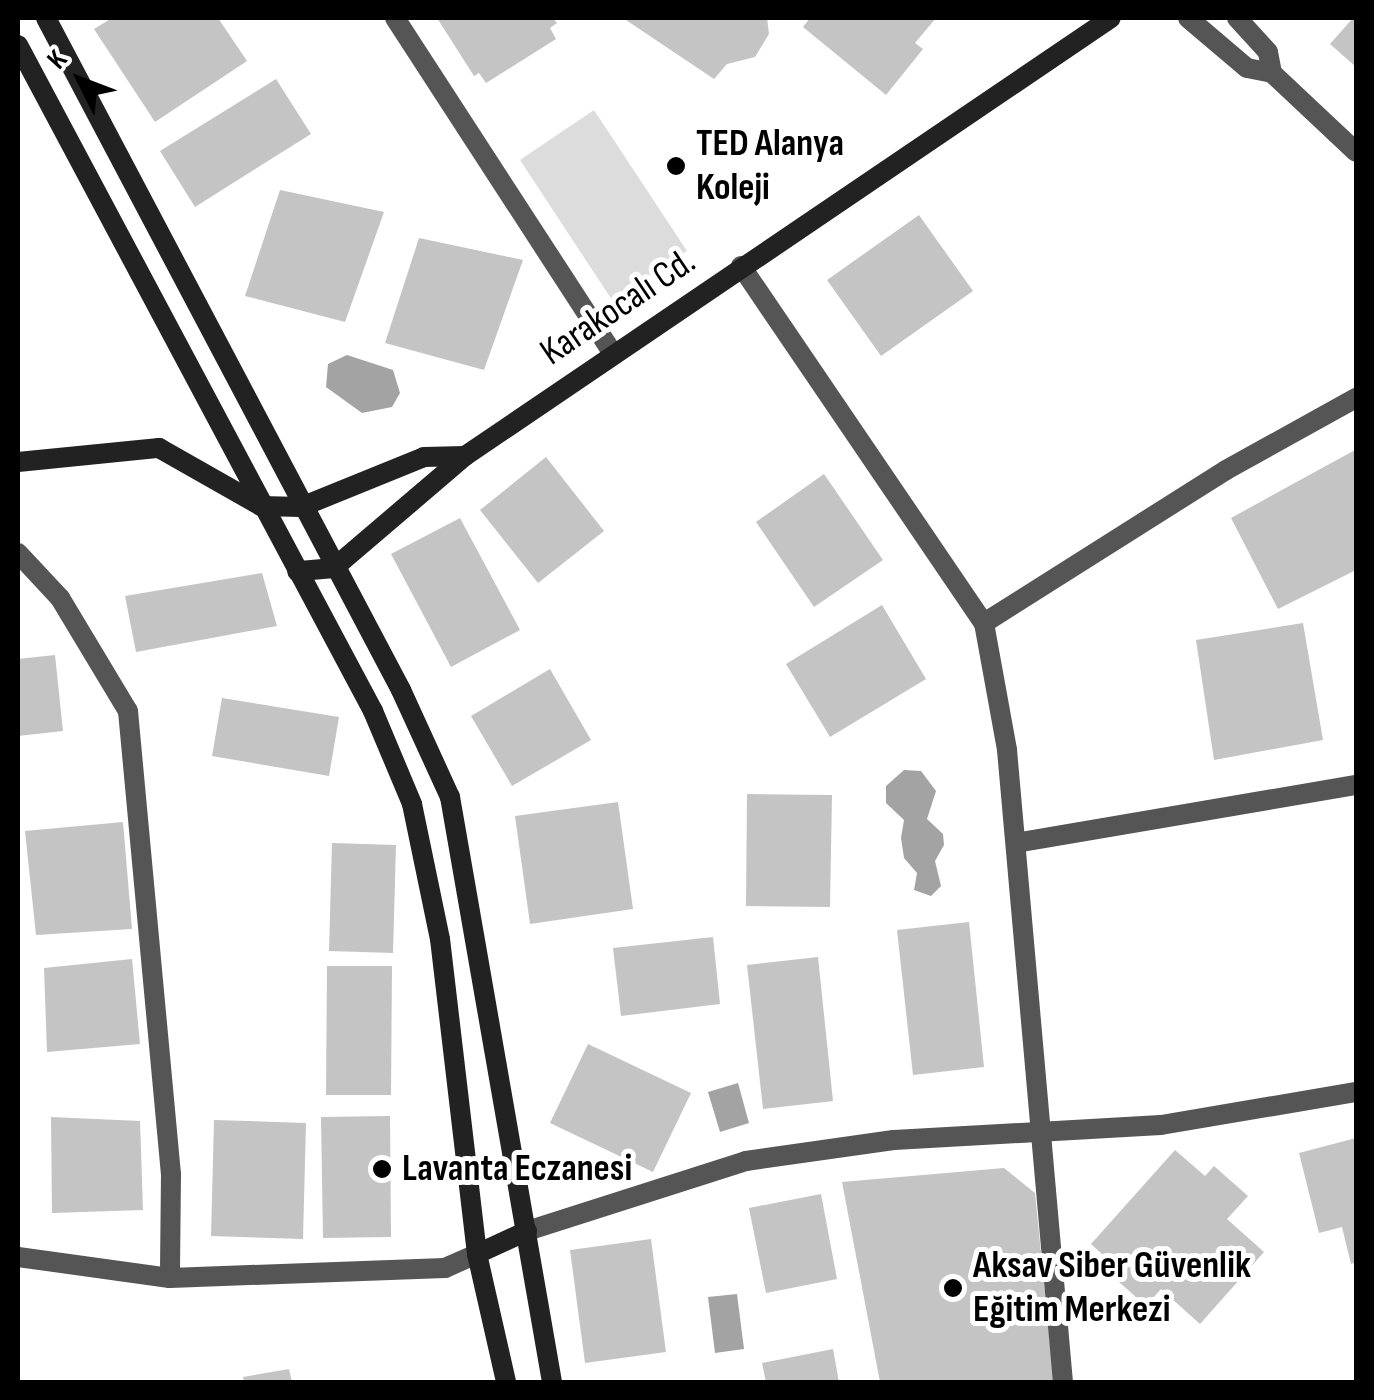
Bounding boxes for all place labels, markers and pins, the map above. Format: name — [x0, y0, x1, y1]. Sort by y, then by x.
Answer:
place label: TED Alanya Koleji — [696, 121, 844, 210]
marker: TED Alanya Koleji — [665, 155, 687, 177]
place label: Lavanta Eczanesi — [402, 1146, 632, 1192]
marker: Lavanta Eczanesi — [371, 1158, 393, 1180]
place label: Aksav Siber Güvenlik Eğitim Merkezi — [973, 1243, 1251, 1332]
marker: Aksav Siber Güvenlik Eğitim Merkezi — [942, 1277, 964, 1299]

